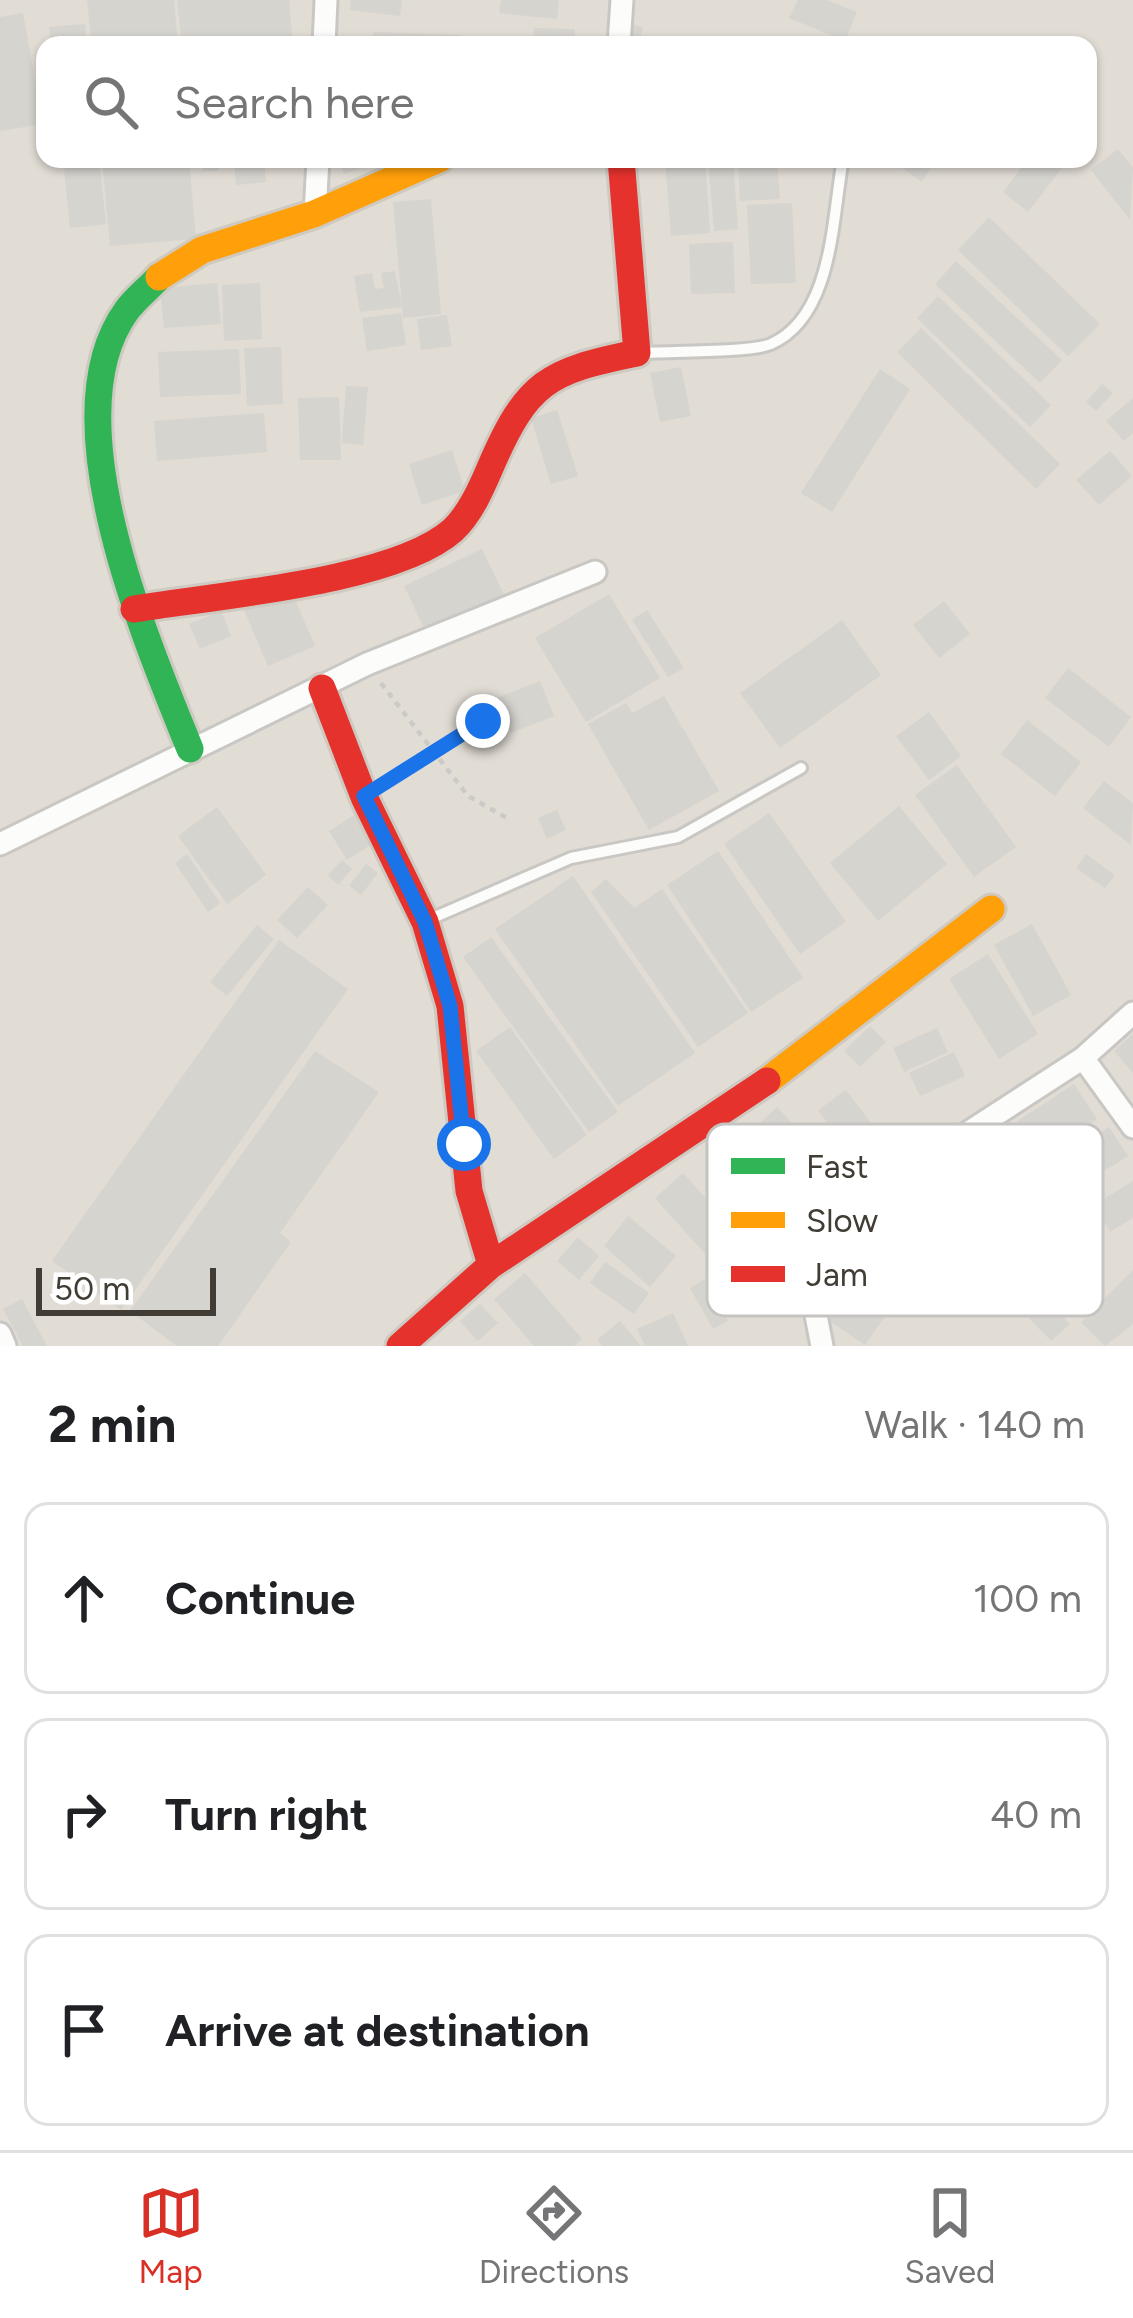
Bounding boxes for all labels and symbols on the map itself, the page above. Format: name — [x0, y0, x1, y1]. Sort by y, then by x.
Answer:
route end — [456, 694, 510, 748]
route start — [437, 1117, 491, 1171]
legend — [707, 1124, 1103, 1316]
text: Fast — [806, 1147, 868, 1186]
text: Slow — [806, 1201, 878, 1240]
text: Jam — [806, 1255, 868, 1294]
scale bar — [36, 1262, 216, 1315]

